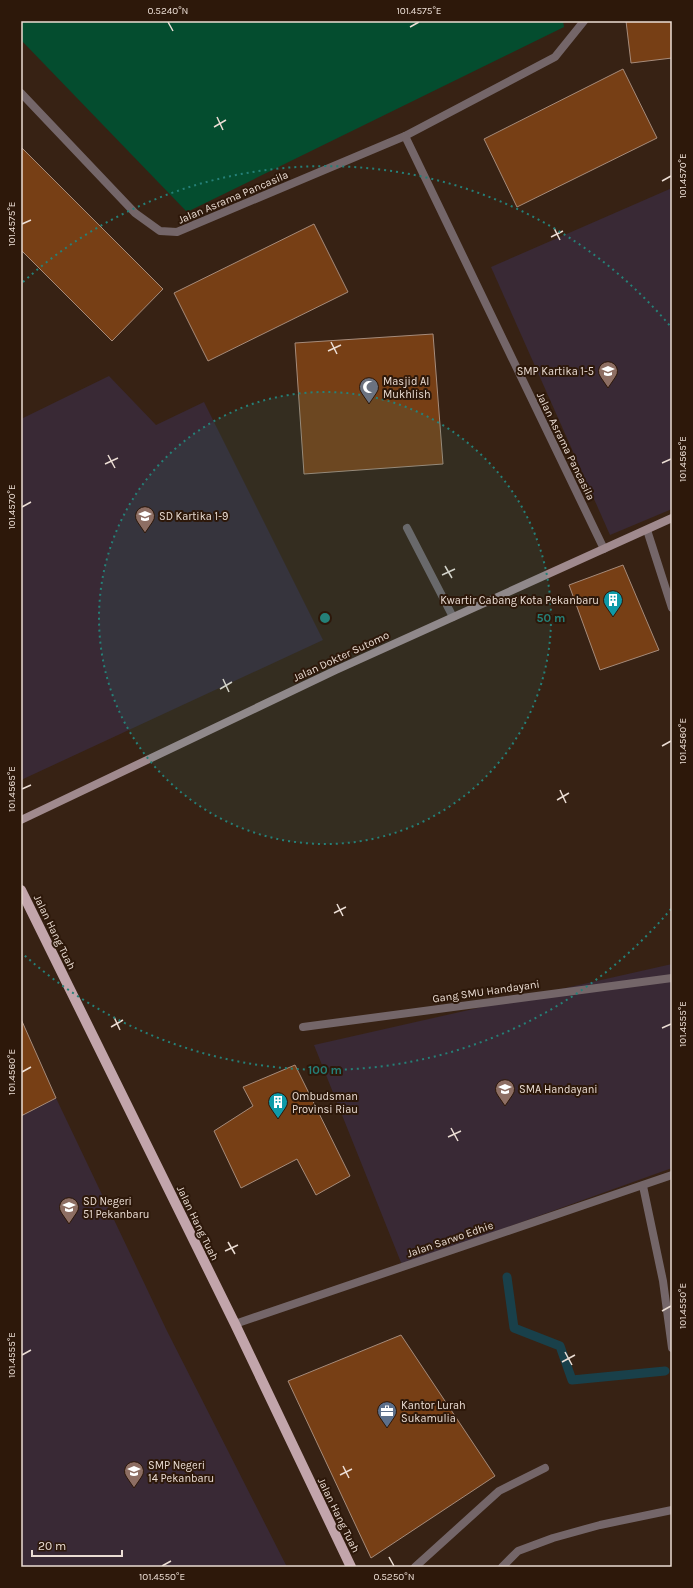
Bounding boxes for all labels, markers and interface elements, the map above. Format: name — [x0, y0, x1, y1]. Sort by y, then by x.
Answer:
text: 0.5240°N — [148, 5, 188, 17]
text: 101.4575°E — [397, 5, 441, 17]
text: 101.4570°E — [677, 153, 689, 199]
street label: Jalan Asrama Pancasila — [176, 168, 290, 227]
text: 101.4575°E — [6, 202, 18, 246]
school or university icon: SMP Kartika 1-5 — [597, 360, 619, 388]
place label: SMP Kartika 1-5 — [517, 365, 594, 378]
place label: Masjid Al Mukhlish — [383, 375, 431, 401]
mosque icon: Masjid Al Mukhlish — [358, 376, 380, 404]
street label: Jalan Asrama Pancasila — [534, 390, 597, 502]
text: 101.4565°E — [677, 436, 689, 482]
text: 101.4570°E — [6, 484, 18, 530]
school or university icon: SD Kartika 1-9 — [134, 505, 156, 533]
place label: SD Kartika 1-9 — [159, 510, 228, 523]
building icon: Kwartir Cabang Kota Pekanbaru — [602, 589, 624, 617]
place label: Kwartir Cabang Kota Pekanbaru — [440, 594, 599, 607]
centre of rings — [318, 611, 332, 625]
text: 50 m — [537, 611, 566, 625]
street label: Jalan Dokter Sutomo — [291, 628, 391, 684]
text: 101.4560°E — [677, 718, 689, 764]
text: 101.4565°E — [6, 766, 18, 812]
street label: Jalan Hang Tuah — [31, 893, 78, 972]
street label: Gang SMU Handayani — [432, 978, 540, 1005]
text: 101.4555°E — [677, 1001, 689, 1047]
text: 101.4560°E — [6, 1049, 18, 1095]
text: 100 m — [308, 1063, 342, 1077]
school or university icon: SMA Handayani — [494, 1078, 516, 1106]
place label: SMA Handayani — [519, 1083, 598, 1096]
place label: Ombudsman Provinsi Riau — [292, 1090, 358, 1116]
building icon: Ombudsman Provinsi Riau — [267, 1091, 289, 1119]
street label: Jalan Hang Tuah — [174, 1184, 221, 1263]
place label: SD Negeri 51 Pekanbaru — [83, 1195, 149, 1221]
school or university icon: SD Negeri 51 Pekanbaru — [58, 1196, 80, 1224]
street label: Jalan Sarwo Edhie — [405, 1218, 495, 1260]
text: 101.4550°E — [677, 1283, 689, 1329]
text: 101.4555°E — [6, 1332, 18, 1378]
place label: Kantor Lurah Sukamulia — [401, 1399, 466, 1425]
office icon: Kantor Lurah Sukamulia — [376, 1400, 398, 1428]
place label: SMP Negeri 14 Pekanbaru — [148, 1459, 214, 1485]
school or university icon: SMP Negeri 14 Pekanbaru — [123, 1460, 145, 1488]
street label: Jalan Hang Tuah — [315, 1476, 362, 1555]
scale bar — [32, 1532, 122, 1558]
text: 20 m — [38, 1539, 66, 1553]
text: 101.4550°E — [139, 1571, 185, 1583]
text: 0.5250°N — [374, 1571, 415, 1583]

